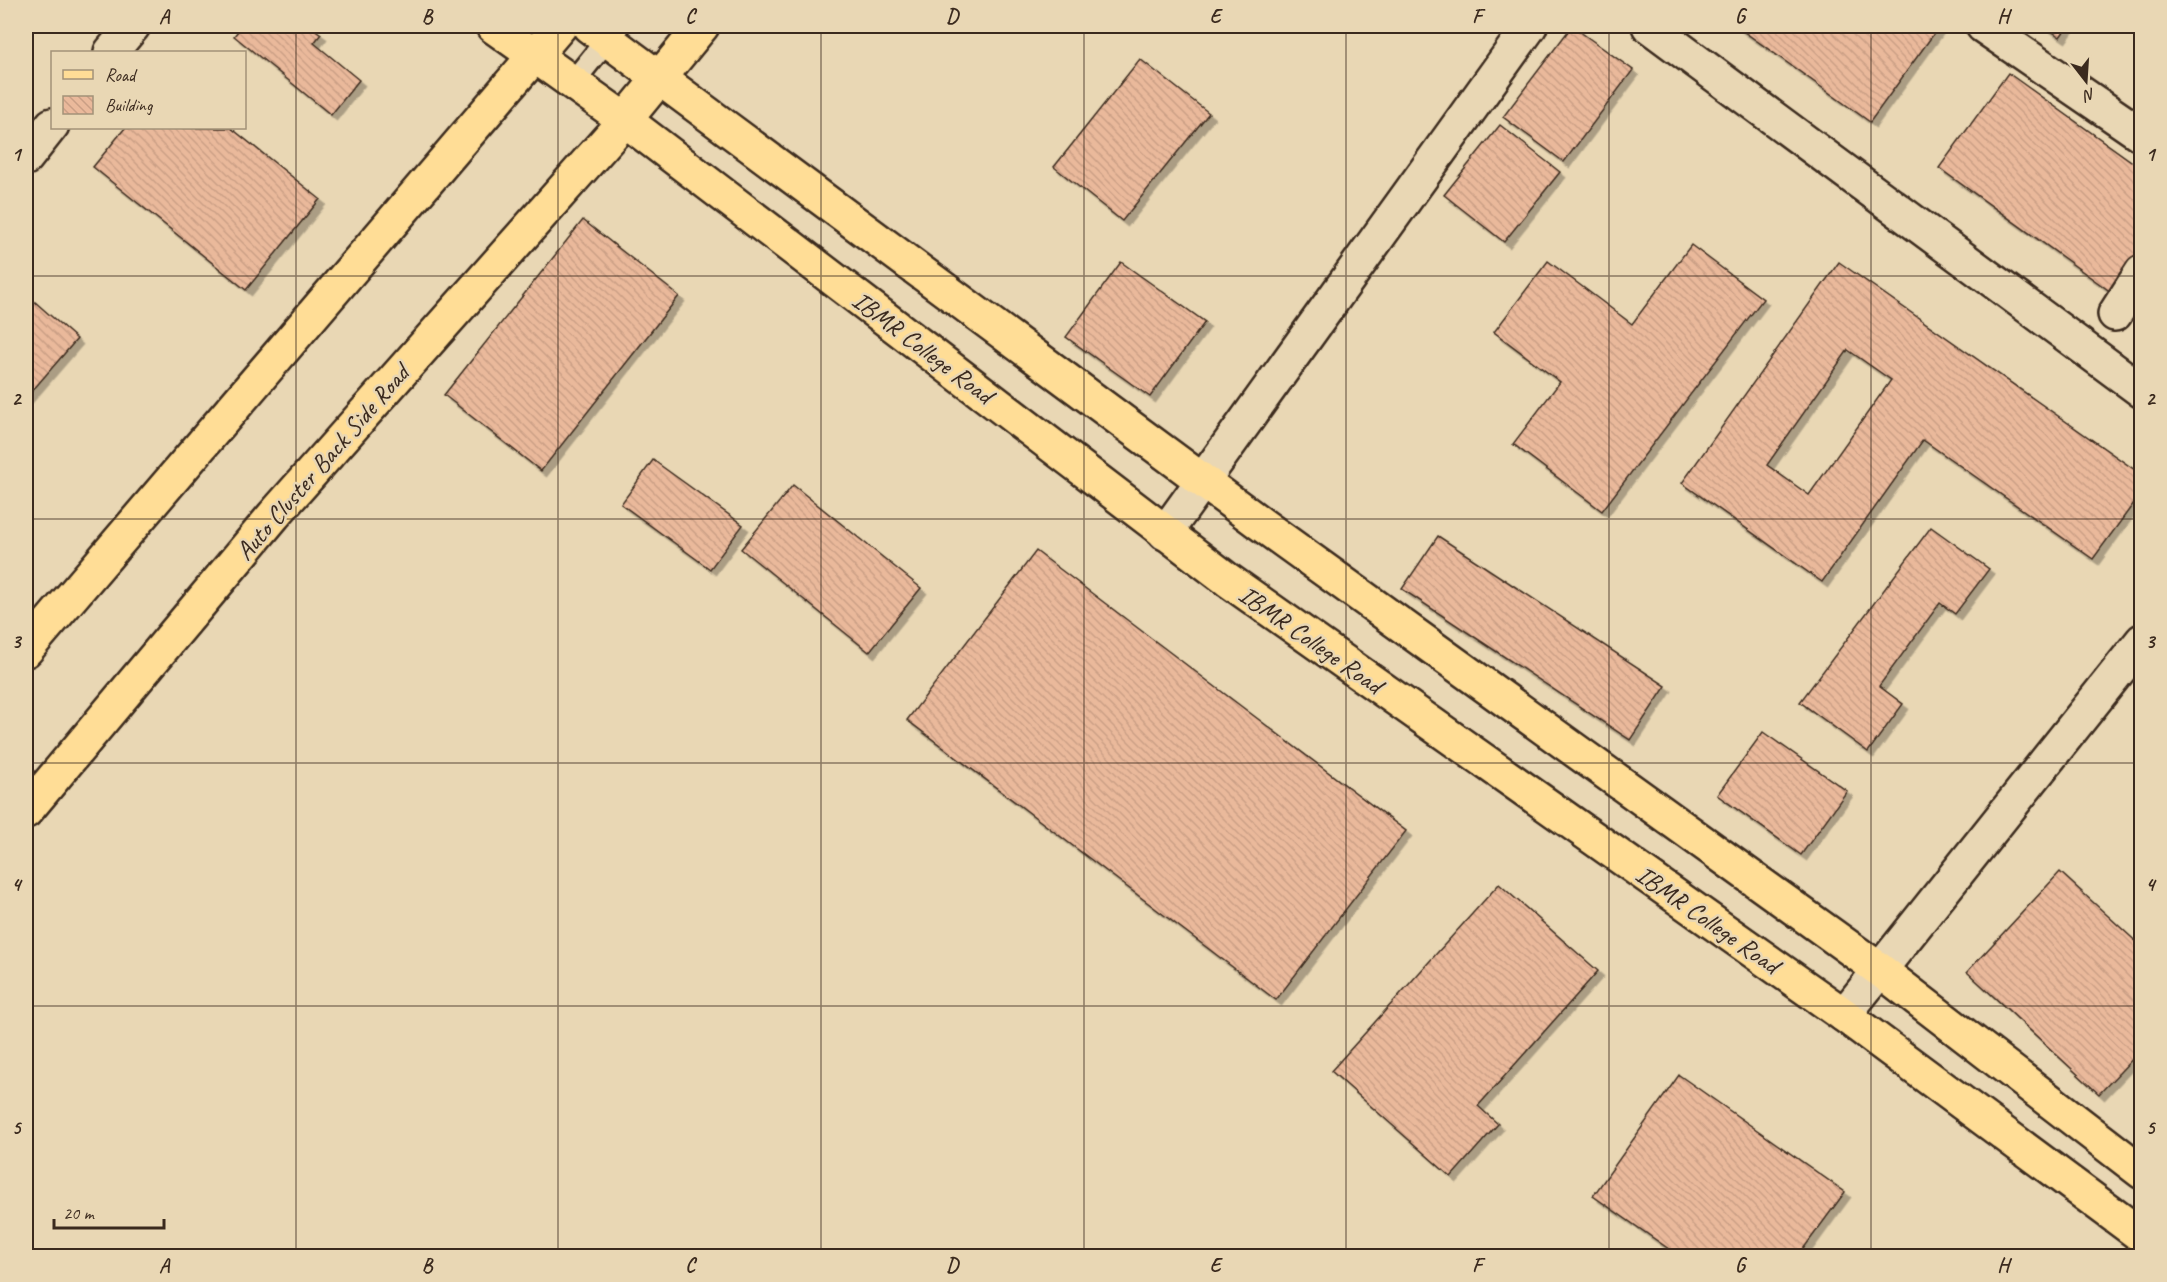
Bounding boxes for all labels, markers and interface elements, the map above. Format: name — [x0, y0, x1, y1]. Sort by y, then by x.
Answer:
text: A — [159, 4, 171, 29]
text: B — [422, 4, 434, 29]
text: C — [685, 4, 697, 29]
text: D — [946, 4, 960, 29]
text: E — [1210, 4, 1224, 29]
text: F — [1472, 4, 1486, 29]
text: G — [1735, 4, 1748, 29]
text: H — [1997, 4, 2012, 29]
legend — [51, 51, 246, 129]
north arrow — [2056, 51, 2116, 111]
text: Road — [105, 64, 138, 86]
text: N — [2079, 83, 2098, 106]
text: Building — [105, 94, 154, 116]
text: 1 — [12, 142, 23, 167]
text: 1 — [2146, 142, 2157, 167]
street label: IBMR College Road — [846, 284, 1003, 413]
street label: Auto Cluster Back Side Road — [228, 355, 419, 567]
text: 2 — [12, 386, 23, 411]
text: 2 — [2146, 386, 2157, 411]
street label: IBMR College Road — [1232, 578, 1392, 703]
text: 3 — [12, 629, 23, 654]
text: 3 — [2146, 629, 2157, 654]
street label: IBMR College Road — [1629, 858, 1789, 983]
text: 4 — [12, 872, 24, 897]
text: 4 — [2146, 872, 2158, 897]
text: 5 — [12, 1115, 23, 1140]
text: 5 — [2146, 1115, 2157, 1140]
scale bar — [54, 1192, 164, 1230]
text: 20 m — [63, 1202, 96, 1224]
text: A — [159, 1253, 171, 1278]
text: B — [422, 1253, 434, 1278]
text: C — [685, 1253, 697, 1278]
text: D — [946, 1253, 960, 1278]
text: E — [1210, 1253, 1224, 1278]
text: F — [1472, 1253, 1486, 1278]
text: G — [1735, 1253, 1748, 1278]
text: H — [1997, 1253, 2012, 1278]

